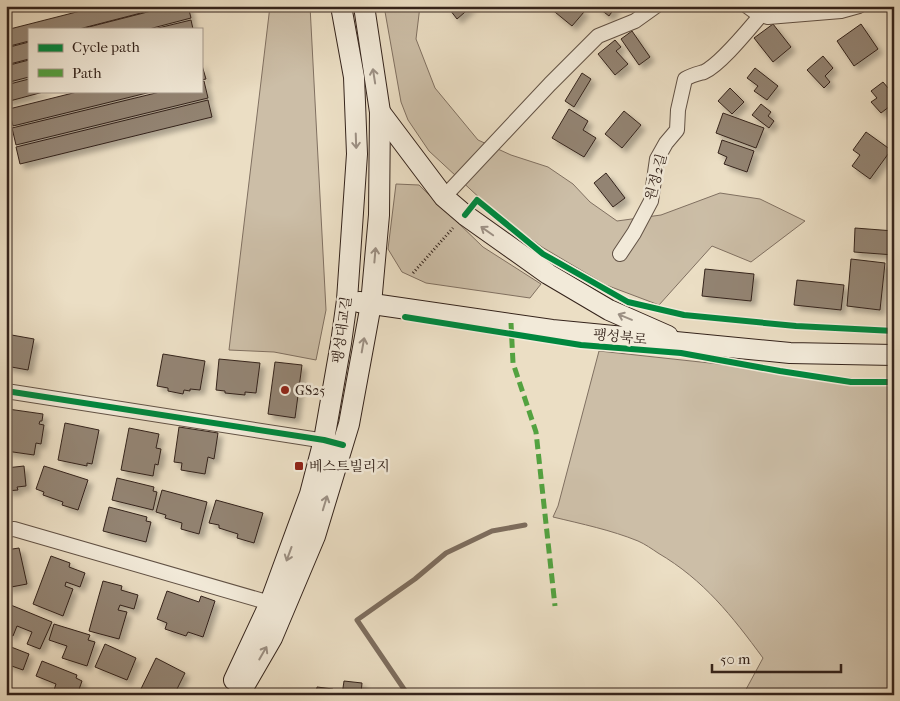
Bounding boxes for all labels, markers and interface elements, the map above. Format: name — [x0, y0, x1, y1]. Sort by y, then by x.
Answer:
legend — [28, 28, 202, 92]
text: Cycle path — [72, 38, 140, 56]
text: Path — [72, 64, 102, 82]
one-way arrow — [369, 68, 379, 84]
one-way arrow — [352, 133, 361, 149]
street label: 원정2길 — [642, 152, 670, 202]
one-way arrow — [481, 226, 495, 236]
one-way arrow — [370, 247, 380, 263]
street label: 팽성대교길 — [329, 295, 355, 365]
one-way arrow — [618, 312, 633, 322]
street label: 팽성북로 — [592, 326, 648, 348]
one-way arrow — [359, 338, 369, 354]
place label: GS25 — [295, 382, 325, 399]
marker: GS25 — [279, 384, 291, 396]
place label: 베스트빌리지 — [309, 458, 390, 475]
marker: 베스트빌리지 — [293, 460, 305, 472]
one-way arrow — [321, 495, 331, 511]
one-way arrow — [284, 546, 293, 562]
scale bar — [712, 641, 841, 673]
one-way arrow — [259, 646, 269, 660]
text: 50 m — [720, 650, 751, 668]

